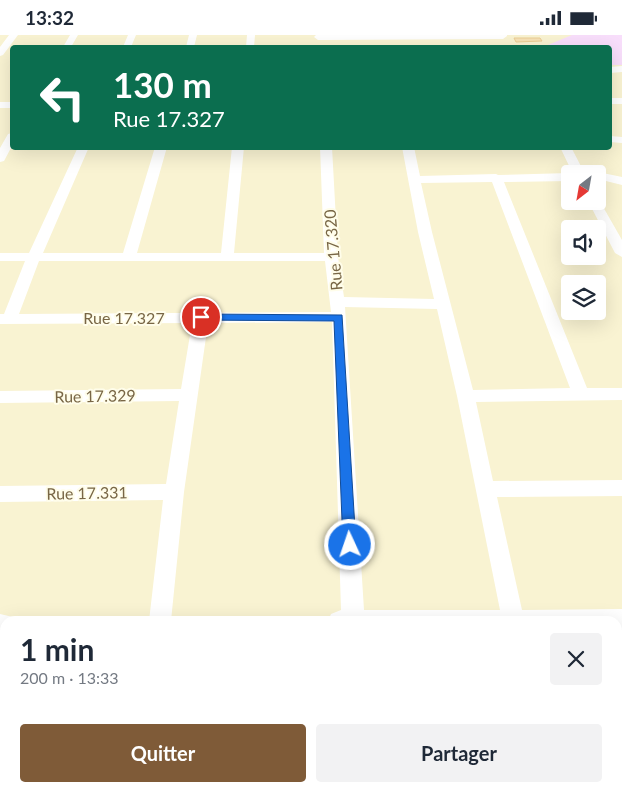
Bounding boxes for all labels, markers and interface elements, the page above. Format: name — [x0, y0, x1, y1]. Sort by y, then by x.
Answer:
text: 13:32 — [25, 6, 74, 29]
text: 130 m — [113, 63, 212, 105]
icon: left — [30, 65, 95, 130]
text: Rue 17.327 — [113, 105, 225, 132]
north arrow — [561, 165, 606, 210]
map controls — [561, 165, 606, 320]
street label: Rue 17.320 — [319, 209, 346, 291]
button: sound — [561, 220, 606, 265]
button: layers — [561, 275, 606, 320]
pin — [180, 296, 222, 338]
icon: arrive — [187, 303, 215, 331]
street label: Rue 17.327 — [83, 308, 165, 327]
street label: Rue 17.329 — [54, 385, 136, 406]
street label: Rue 17.331 — [46, 482, 128, 503]
position arrow — [323, 518, 375, 570]
text: 1 min — [20, 631, 94, 667]
button: close — [550, 633, 602, 685]
text: 200 m · 13:33 — [20, 668, 119, 687]
button: Quitter — [20, 724, 306, 782]
button: Partager — [316, 724, 602, 782]

